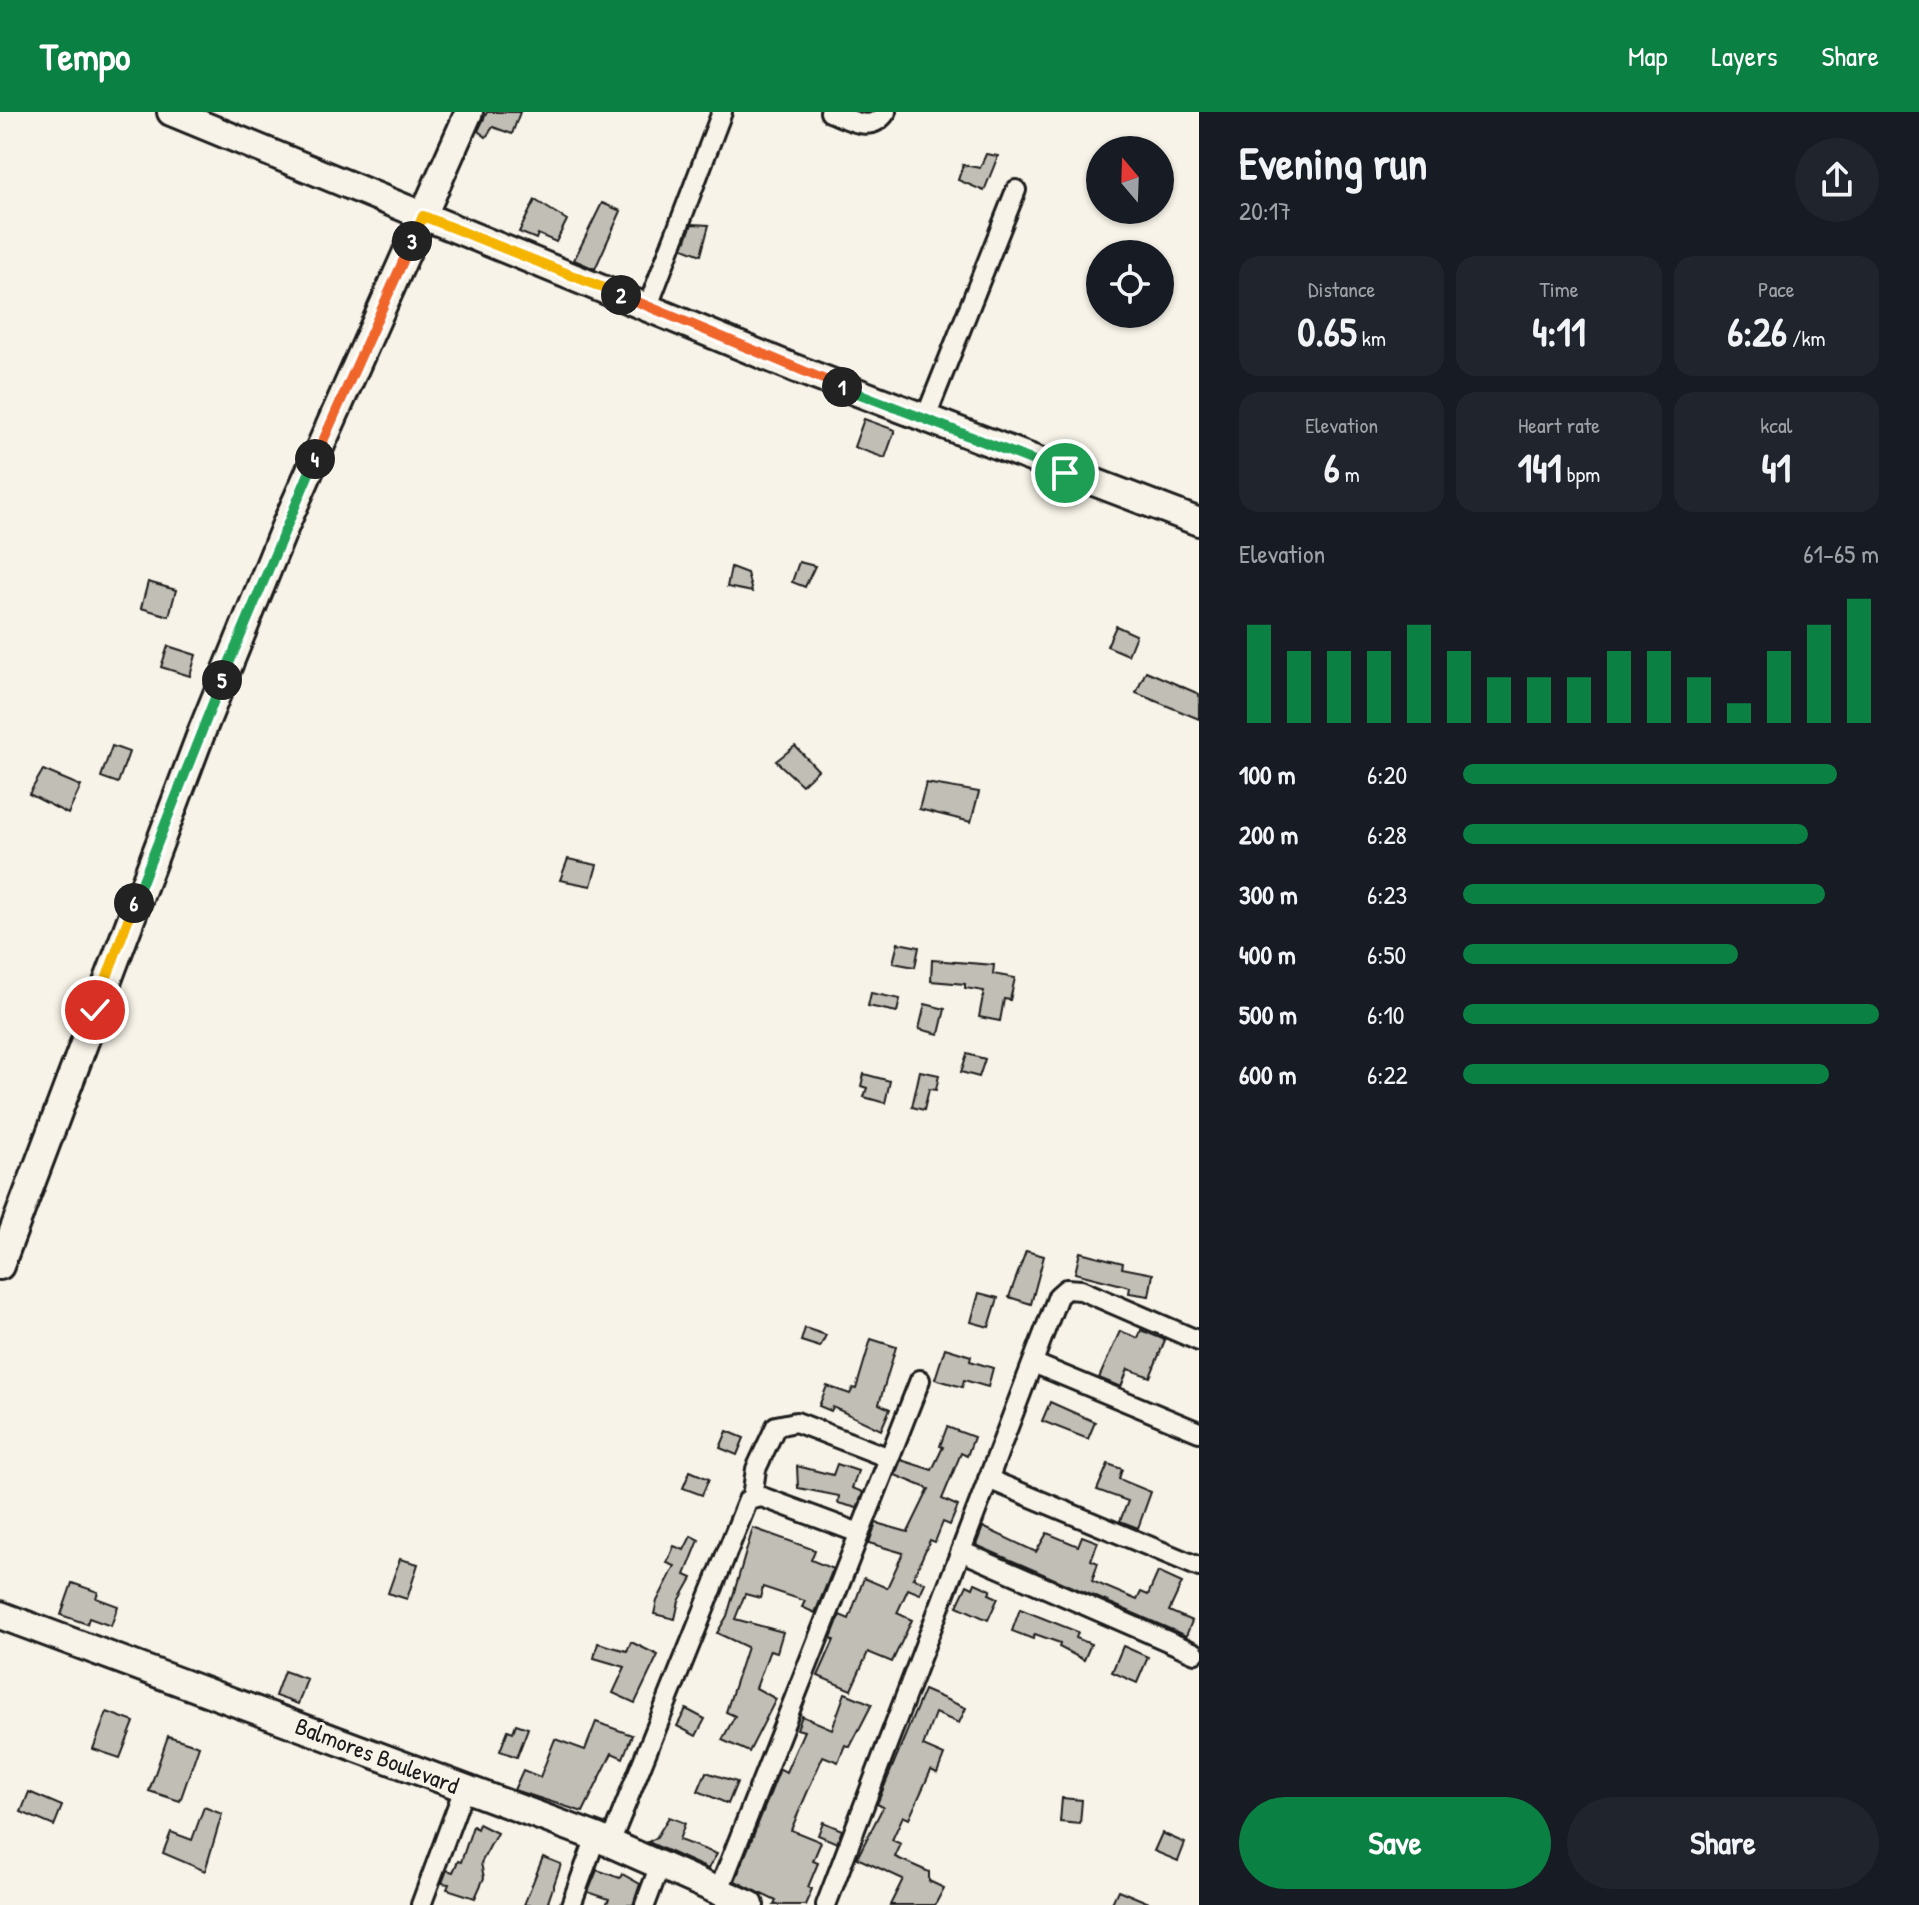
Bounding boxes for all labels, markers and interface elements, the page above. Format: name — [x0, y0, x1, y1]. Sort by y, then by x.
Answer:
text: Tempo — [40, 30, 130, 82]
text: Map — [1628, 37, 1668, 75]
text: Layers — [1712, 37, 1777, 75]
text: Share — [1821, 37, 1879, 75]
text: Evening run — [1239, 133, 1427, 193]
north arrow — [1086, 136, 1174, 224]
map controls — [1086, 136, 1174, 328]
button: share — [1795, 138, 1879, 222]
text: 20:17 — [1239, 193, 1291, 228]
pin: 3 — [392, 221, 432, 261]
text: 3 — [407, 226, 417, 256]
button: locate — [1086, 240, 1174, 328]
text: Distance — [1308, 274, 1375, 304]
text: Time — [1540, 274, 1578, 304]
text: Pace — [1758, 274, 1795, 304]
pin: 2 — [601, 275, 641, 315]
text: 2 — [616, 280, 626, 310]
text: 0.65 — [1297, 304, 1357, 358]
text: 4:11 — [1532, 304, 1586, 358]
text: 6:26 — [1727, 304, 1787, 358]
text: km — [1357, 323, 1386, 353]
text: /km — [1787, 323, 1826, 353]
pin: 1 — [822, 367, 862, 407]
text: 1 — [838, 372, 846, 402]
text: Elevation — [1305, 410, 1378, 440]
text: Heart rate — [1518, 410, 1600, 440]
text: kcal — [1760, 410, 1792, 440]
pin: 4 — [295, 439, 335, 479]
pin — [1031, 439, 1099, 507]
text: 6 — [1324, 440, 1340, 494]
text: 141 — [1518, 440, 1562, 494]
text: 41 — [1762, 440, 1791, 494]
text: 4 — [311, 444, 319, 474]
icon: arrive — [1043, 451, 1087, 495]
text: m — [1340, 459, 1360, 489]
text: bpm — [1562, 459, 1600, 489]
text: Elevation — [1239, 536, 1325, 571]
text: 61–65 m — [1803, 536, 1879, 571]
pin: 5 — [202, 660, 242, 700]
text: 5 — [217, 665, 227, 695]
text: 100 m — [1239, 757, 1295, 792]
text: 6:20 — [1367, 757, 1407, 792]
text: 200 m — [1239, 817, 1298, 852]
text: 6:28 — [1367, 817, 1407, 852]
text: 300 m — [1239, 877, 1298, 912]
text: 6:23 — [1367, 877, 1407, 912]
pin: 6 — [114, 883, 154, 923]
text: 6 — [130, 888, 138, 918]
text: 400 m — [1239, 937, 1296, 972]
text: 6:50 — [1367, 937, 1406, 972]
pin — [61, 976, 129, 1044]
icon: check — [73, 988, 117, 1032]
text: 500 m — [1239, 997, 1297, 1032]
text: 6:10 — [1367, 997, 1405, 1032]
text: 600 m — [1239, 1057, 1296, 1092]
text: 6:22 — [1367, 1057, 1408, 1092]
street label: Balmores Boulevard — [291, 1709, 464, 1801]
button: Save — [1239, 1797, 1551, 1889]
button: Share — [1567, 1797, 1879, 1889]

